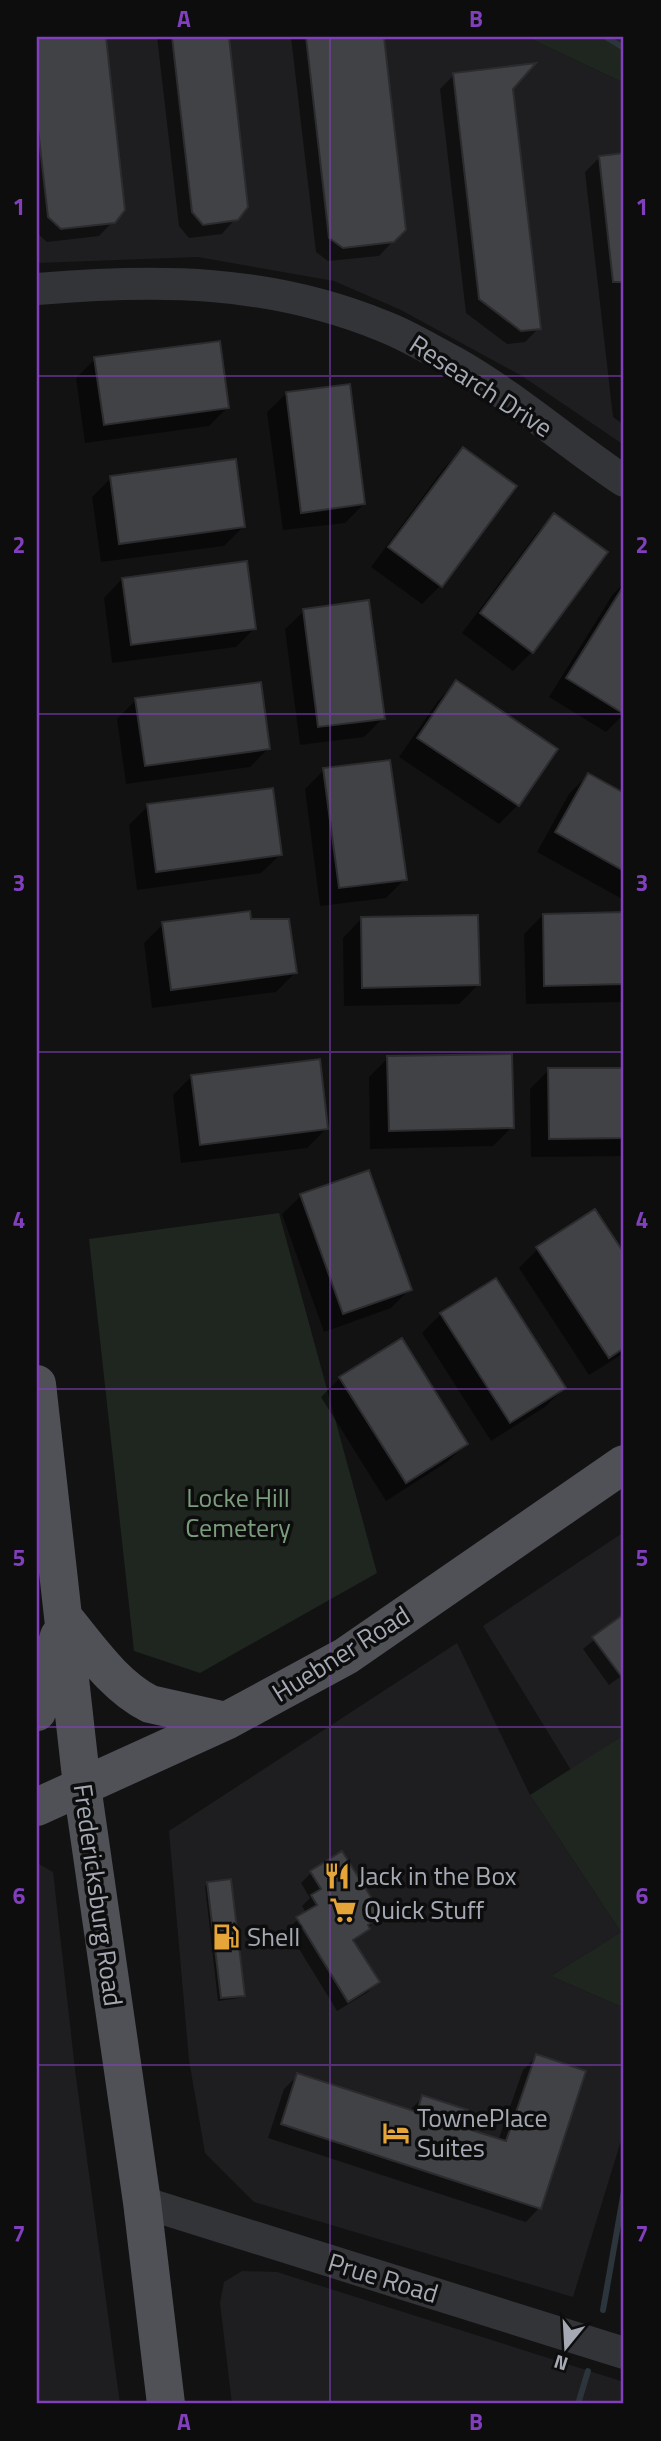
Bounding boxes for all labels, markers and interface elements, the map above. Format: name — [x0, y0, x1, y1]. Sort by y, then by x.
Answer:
text: A — [177, 1, 191, 36]
text: B — [469, 1, 483, 36]
text: 1 — [13, 189, 25, 224]
text: 1 — [636, 189, 648, 224]
street label: Research Drive — [402, 325, 561, 447]
text: 2 — [13, 527, 25, 562]
text: 2 — [636, 527, 648, 562]
text: 3 — [13, 865, 25, 900]
text: 3 — [636, 865, 648, 900]
text: 4 — [13, 1202, 25, 1237]
text: 4 — [636, 1202, 648, 1237]
park label: Locke Hill Cemetery — [185, 1478, 291, 1547]
text: 5 — [13, 1540, 25, 1575]
text: 5 — [636, 1540, 648, 1575]
street label: Huebner Road — [264, 1596, 417, 1712]
street label: Fredericksburg Road — [64, 1781, 133, 2009]
place label: Jack in the Box — [358, 1856, 517, 1895]
restaurant icon: Jack in the Box — [322, 1861, 352, 1891]
text: 6 — [13, 1878, 26, 1913]
text: 6 — [636, 1878, 649, 1913]
place label: Quick Stuff — [364, 1890, 485, 1929]
supermarket icon: Quick Stuff — [328, 1895, 358, 1925]
place label: Shell — [247, 1917, 300, 1956]
fuel station icon: Shell — [211, 1922, 241, 1952]
place label: TownePlace Suites — [417, 2098, 548, 2167]
hotel icon: TownePlace Suites — [381, 2118, 411, 2148]
text: 7 — [13, 2216, 25, 2251]
text: 7 — [636, 2216, 648, 2251]
street label: Prue Road — [323, 2242, 443, 2313]
north arrow — [532, 2312, 602, 2382]
text: N — [550, 2348, 571, 2379]
text: A — [177, 2404, 191, 2439]
text: B — [469, 2404, 483, 2439]

